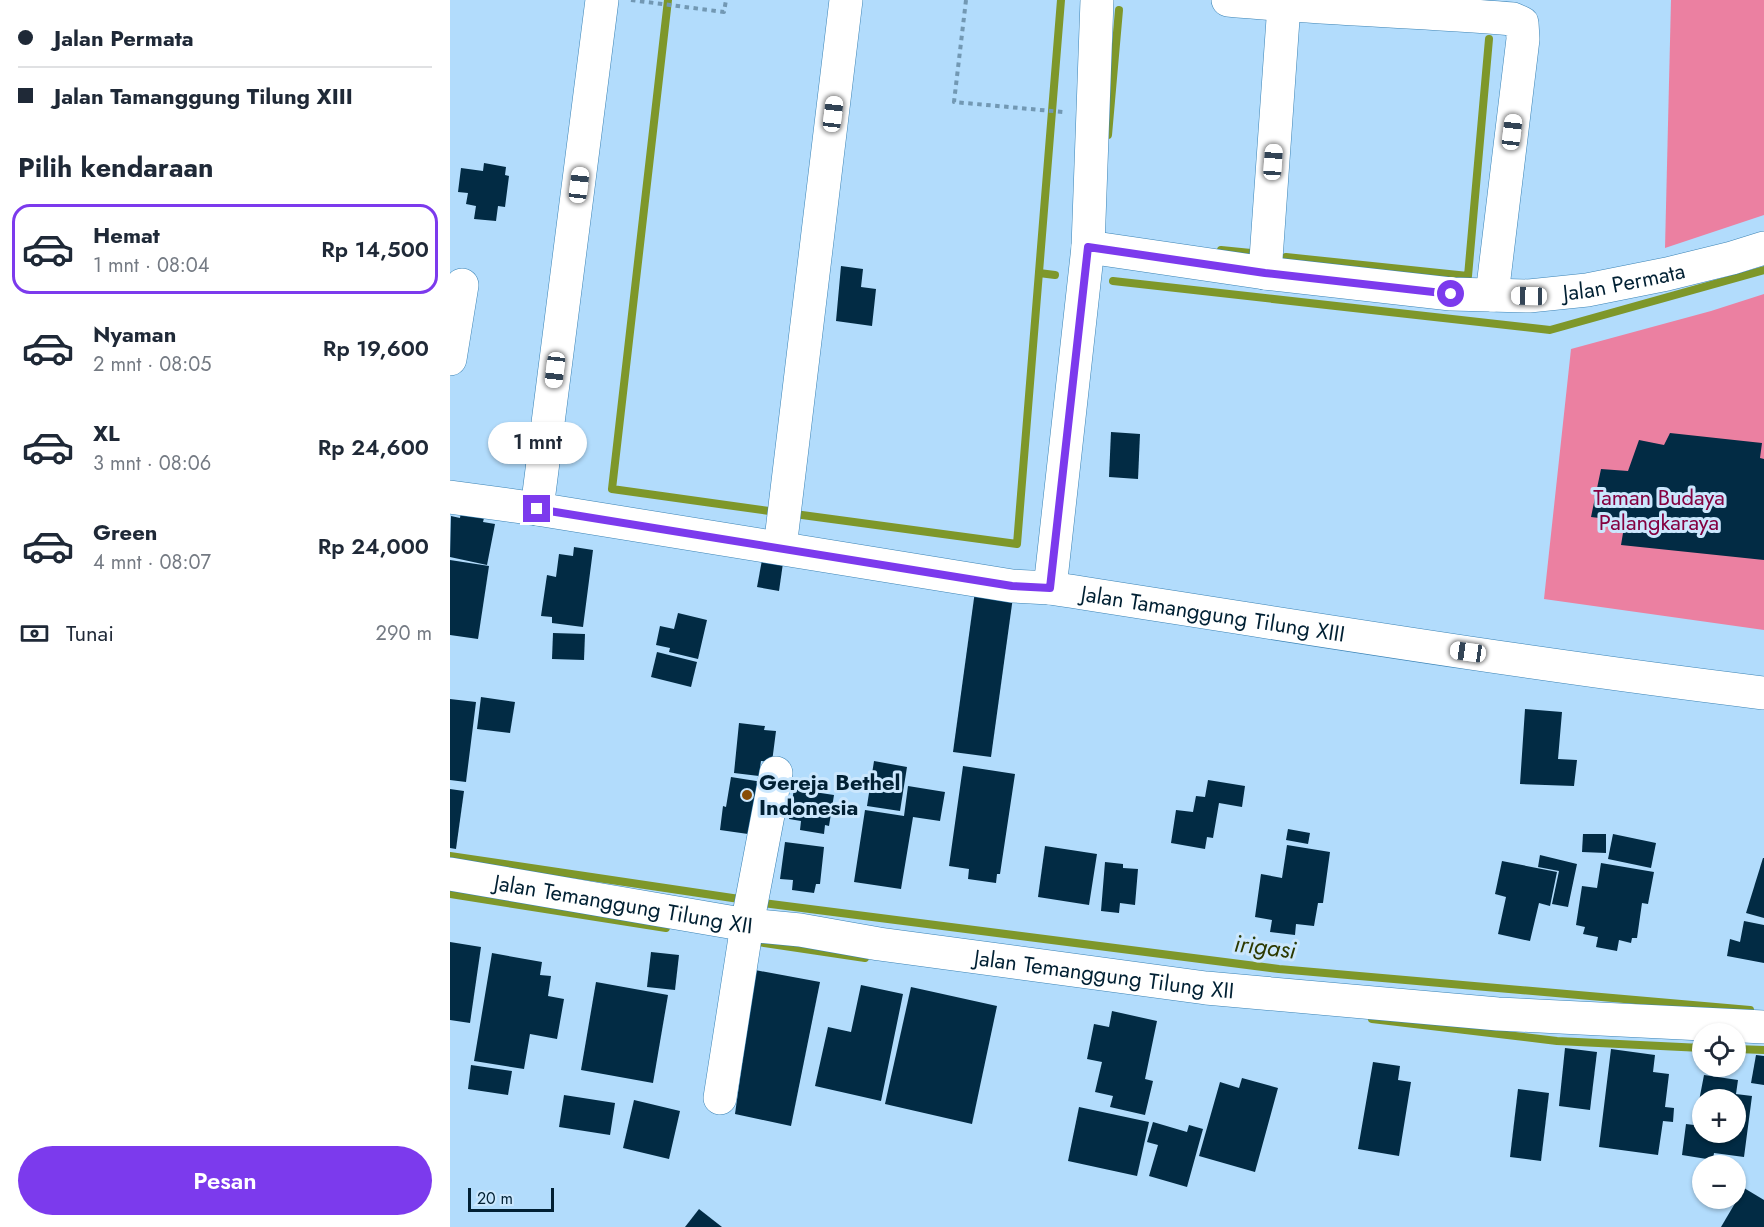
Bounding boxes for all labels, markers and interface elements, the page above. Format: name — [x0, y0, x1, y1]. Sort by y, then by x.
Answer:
text: Jalan Permata — [54, 22, 194, 54]
text: Jalan Tamanggung Tilung XIII — [54, 80, 353, 112]
car — [822, 95, 844, 133]
car — [1501, 113, 1523, 151]
car — [1263, 143, 1283, 181]
text: Pilih kendaraan — [18, 148, 214, 187]
car — [568, 166, 590, 204]
text: Hemat — [93, 219, 160, 251]
icon: car — [21, 222, 75, 276]
text: Rp 14,500 — [321, 233, 429, 265]
text: 1 mnt · 08:04 — [93, 251, 209, 280]
street label: Jalan Permata — [1558, 254, 1688, 309]
route start — [1437, 280, 1464, 307]
car — [1511, 287, 1547, 305]
text: Nyaman — [93, 318, 176, 350]
icon: car — [21, 321, 75, 375]
text: Rp 19,600 — [323, 332, 429, 364]
text: 2 mnt · 08:05 — [93, 350, 211, 379]
car — [544, 351, 566, 389]
text: XL — [93, 417, 120, 449]
icon: car — [21, 420, 75, 474]
callout: 1 mnt — [488, 422, 586, 464]
text: 1 mnt — [513, 428, 562, 457]
text: Rp 24,600 — [318, 431, 429, 463]
text: 3 mnt · 08:06 — [93, 449, 211, 478]
park label: Taman Budaya Palangkaraya — [1593, 481, 1725, 538]
route end — [523, 495, 550, 522]
text: Green — [93, 516, 157, 548]
icon: car — [21, 519, 75, 573]
text: Rp 24,000 — [318, 530, 429, 562]
text: 4 mnt · 08:07 — [93, 548, 211, 577]
street label: Jalan Tamanggung Tilung XIII — [1076, 577, 1347, 650]
icon: cash — [18, 617, 51, 650]
text: Tunai — [66, 617, 114, 649]
text: 290 m — [376, 619, 432, 648]
car — [1449, 641, 1487, 663]
place label: Gereja Bethel Indonesia — [759, 766, 901, 823]
marker: Gereja Bethel Indonesia — [740, 788, 754, 802]
street label: Jalan Temanggung Tilung XII — [489, 865, 754, 941]
water label: irigasi — [1232, 925, 1299, 968]
street label: Jalan Temanggung Tilung XII — [969, 941, 1236, 1006]
map controls — [1692, 1023, 1746, 1209]
button: locate — [1692, 1023, 1746, 1077]
button: + — [1692, 1089, 1746, 1143]
button: Pesan — [18, 1146, 432, 1215]
button: − — [1692, 1155, 1746, 1209]
scale bar — [468, 1185, 554, 1212]
text: 20 m — [477, 1187, 513, 1210]

